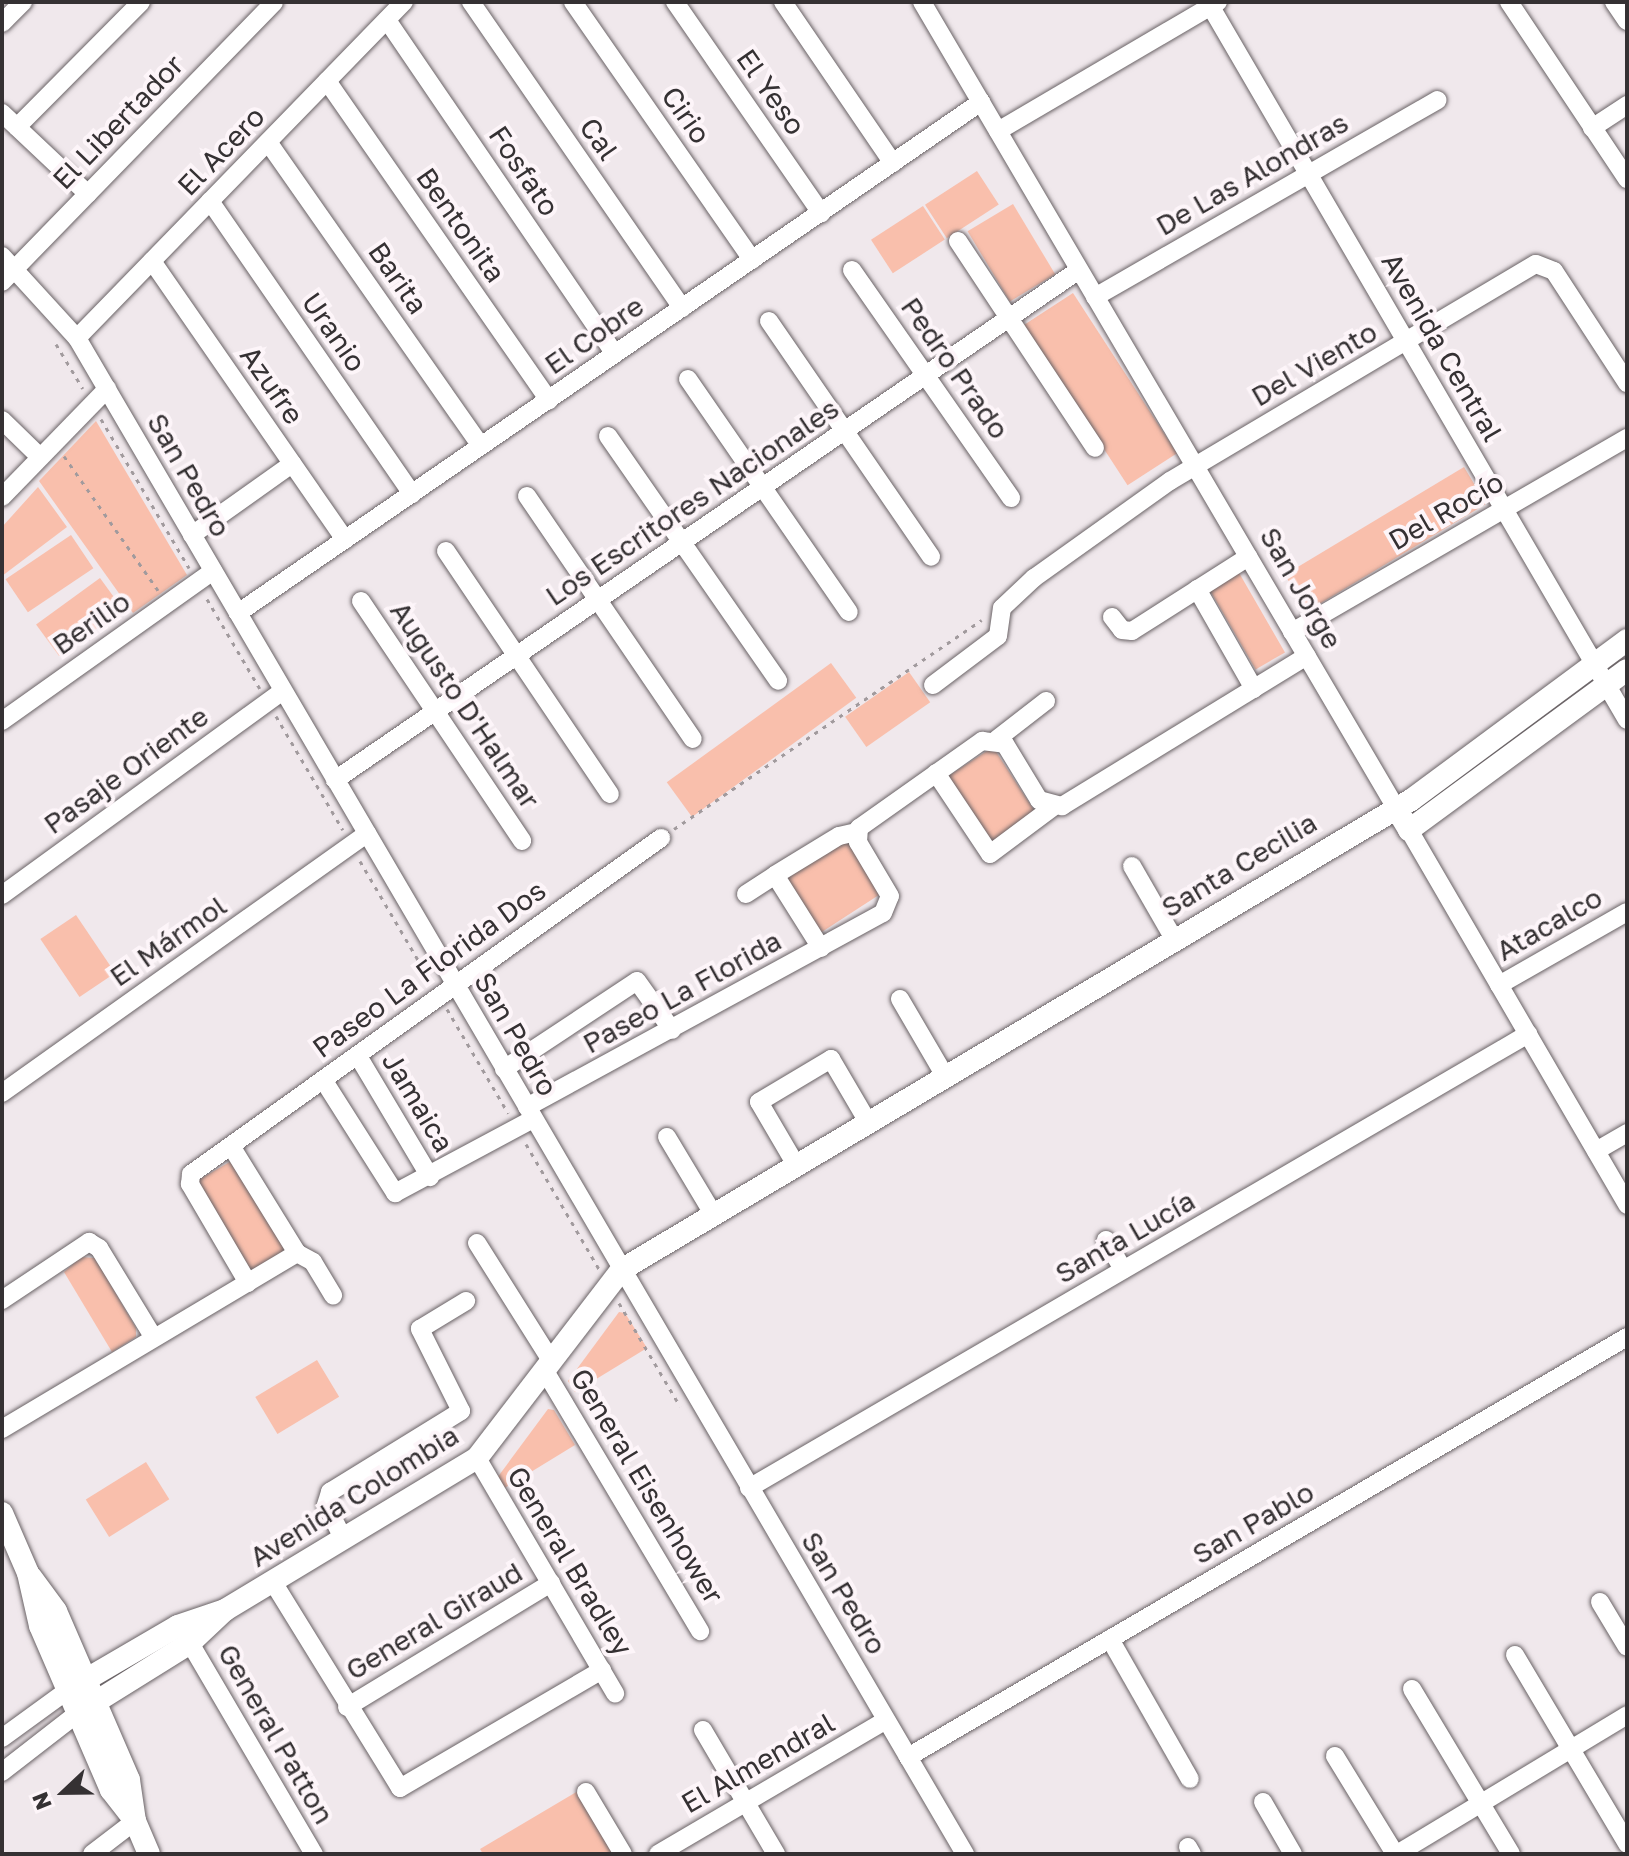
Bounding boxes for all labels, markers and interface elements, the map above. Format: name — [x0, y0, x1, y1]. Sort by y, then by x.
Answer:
street label: El Yeso — [730, 43, 812, 141]
street label: El Libertador — [46, 48, 190, 196]
street label: Cirio — [655, 80, 717, 150]
street label: El Acero — [171, 100, 271, 202]
street label: De Las Alondras — [1150, 105, 1354, 243]
street label: Cal — [573, 111, 625, 167]
street label: Fosfato — [482, 120, 566, 222]
street label: Bentonita — [409, 161, 513, 289]
street label: Barita — [361, 236, 435, 320]
street label: Avenida Central — [1374, 247, 1510, 447]
street label: Uranio — [295, 286, 373, 378]
street label: El Cobre — [538, 289, 650, 381]
street label: Pedro Prado — [894, 291, 1016, 445]
street label: Del Viento — [1245, 315, 1383, 413]
street label: Azufre — [233, 340, 311, 430]
street label: Los Escritores Nacionales — [539, 391, 845, 613]
street label: San Pedro — [140, 407, 238, 543]
street label: Del Rocío — [1383, 465, 1509, 557]
street label: San Jorge — [1253, 521, 1349, 655]
street label: Berilio — [46, 584, 136, 662]
street label: Augusto D'Halmar — [383, 595, 547, 815]
street label: Pasaje Oriente — [37, 699, 215, 841]
street label: Santa Cecilia — [1155, 806, 1323, 924]
street label: Paseo La Florida Dos — [306, 873, 552, 1065]
street label: Atacalco — [1490, 880, 1608, 968]
street label: El Mármol — [103, 889, 233, 993]
street label: Paseo La Florida — [577, 924, 787, 1060]
street label: San Pedro — [467, 966, 565, 1102]
street label: Jamaica — [375, 1046, 461, 1158]
street label: Santa Lucía — [1049, 1184, 1201, 1290]
street label: General Eisenhower — [564, 1362, 730, 1610]
street label: Avenida Colombia — [243, 1418, 465, 1574]
street label: General Bradley — [500, 1460, 640, 1662]
street label: San Pablo — [1186, 1475, 1320, 1571]
street label: San Pedro — [794, 1526, 894, 1660]
street label: General Giraud — [340, 1555, 528, 1687]
street label: General Patton — [211, 1638, 341, 1830]
street label: El Almendral — [676, 1706, 840, 1820]
north arrow — [24, 1752, 104, 1832]
text: N — [26, 1788, 57, 1814]

